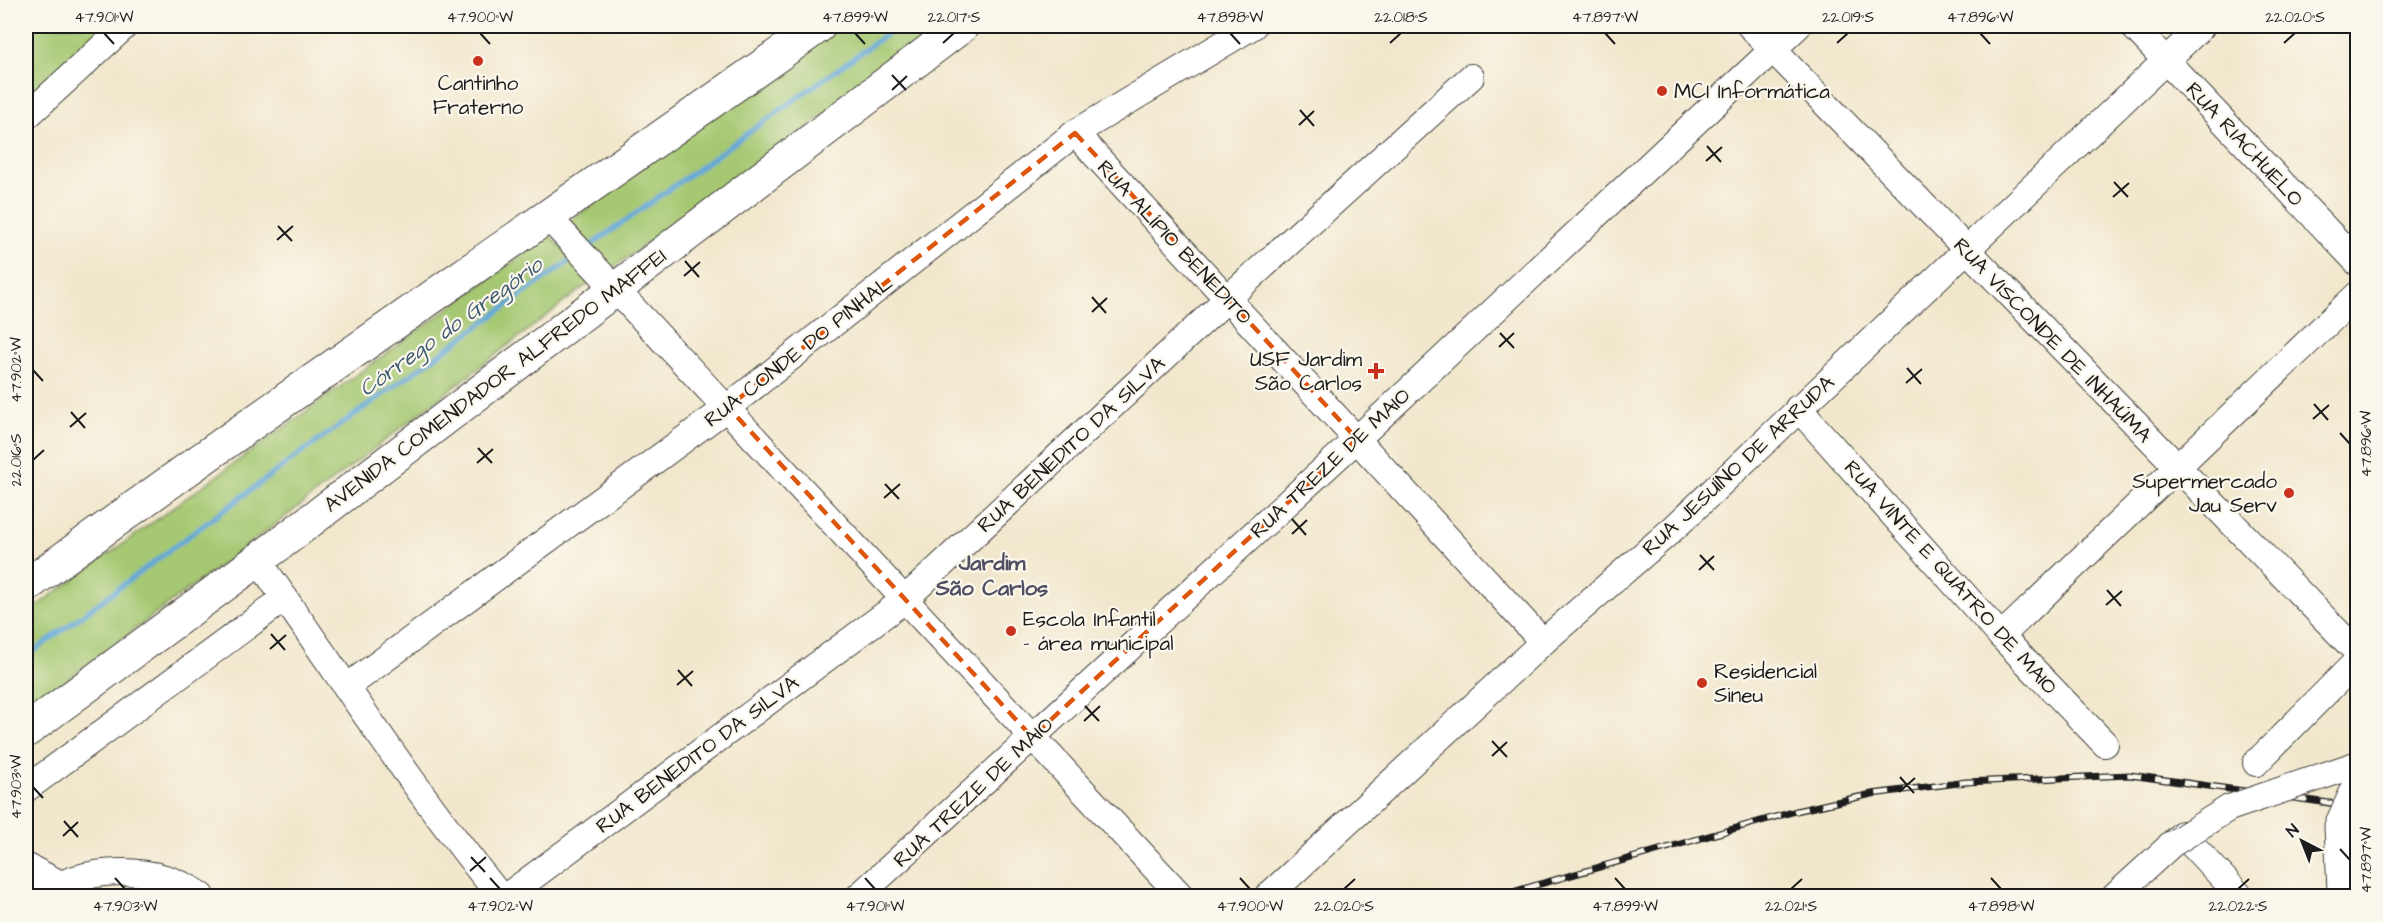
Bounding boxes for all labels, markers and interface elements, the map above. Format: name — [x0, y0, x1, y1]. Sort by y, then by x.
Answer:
text: 47.901°W — [75, 7, 133, 28]
text: 47.900°W — [447, 7, 513, 28]
text: 47.899°W — [822, 7, 888, 28]
text: 22.017°S — [928, 7, 981, 28]
text: 47.898°W — [1197, 7, 1263, 28]
text: 22.018°S — [1374, 7, 1428, 28]
text: 47.897°W — [1572, 7, 1638, 28]
text: 22.019°S — [1822, 7, 1874, 28]
text: 47.896°W — [1947, 7, 2013, 28]
text: 22.020°S — [2265, 7, 2325, 28]
marker: Cantinho Fraterno — [471, 54, 485, 68]
place label: Cantinho Fraterno — [433, 69, 523, 122]
street label: RUA RIACHUELO — [2179, 76, 2310, 213]
place label: MCI Informática — [1674, 77, 1830, 106]
marker: MCI Informática — [1655, 84, 1669, 98]
street label: RUA ALÍPIO BENEDITO — [1090, 154, 1259, 331]
street label: RUA VISCONDE DE INHAÚMA — [1947, 232, 2159, 450]
street label: AVENIDA COMENDADOR ALFREDO MAFFEI — [318, 242, 673, 519]
water label: Córrego do Gregório — [353, 249, 551, 405]
street label: RUA CONDE DO PINHAL — [698, 268, 899, 434]
text: 47.902°W — [6, 337, 27, 403]
place label: USF Jardim São Carlos — [1250, 345, 1363, 398]
street label: RUA BENEDITO DA SILVA — [971, 349, 1172, 539]
marker: USF Jardim São Carlos — [1367, 362, 1385, 380]
street label: RUA JESUÍNO DE ARRUDA — [1636, 368, 1841, 562]
street label: RUA TREZE DE MAIO — [1244, 382, 1417, 545]
text: 47.896°W — [2356, 411, 2377, 477]
text: 22.016°S — [6, 433, 27, 487]
street label: RUA VINTE E QUATRO DE MAIO — [1837, 454, 2064, 701]
place label: Supermercado Jau Serv — [2132, 467, 2277, 520]
marker: Supermercado Jau Serv — [2282, 486, 2296, 500]
district label: Jardim São Carlos — [935, 548, 1048, 604]
place label: Escola Infantil - área municipal — [1023, 605, 1174, 659]
marker: Escola Infantil - área municipal — [1004, 624, 1018, 638]
place label: Residencial Sineu — [1714, 657, 1817, 710]
street label: RUA BENEDITO DA SILVA — [590, 668, 805, 840]
marker: Residencial Sineu — [1695, 676, 1709, 690]
street label: RUA TREZE DE MAIO — [887, 711, 1060, 874]
text: 47.903°W — [6, 755, 27, 819]
north arrow — [2272, 811, 2332, 871]
text: N — [2282, 819, 2304, 842]
text: 47.897°W — [2356, 827, 2377, 893]
text: 47.903°W — [93, 896, 157, 917]
text: 47.902°W — [467, 896, 533, 917]
text: 47.901°W — [846, 896, 904, 917]
text: 47.900°W — [1217, 896, 1283, 917]
text: 22.020°S — [1314, 896, 1374, 917]
text: 47.899°W — [1592, 896, 1658, 917]
text: 22.021°S — [1765, 896, 1817, 917]
text: 47.898°W — [1968, 896, 2034, 917]
text: 22.022°S — [2209, 896, 2268, 917]

